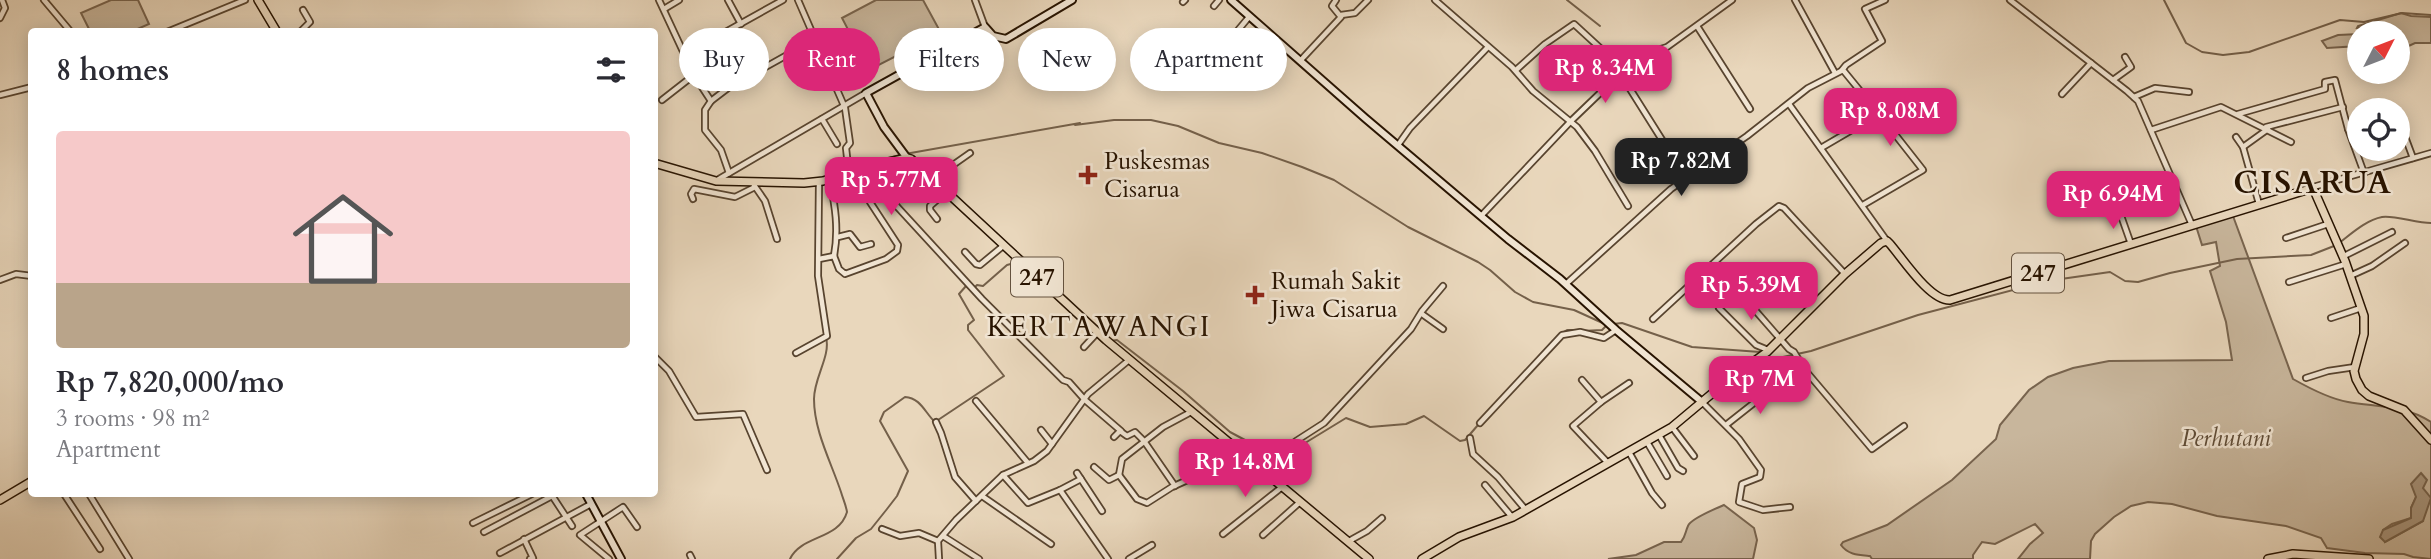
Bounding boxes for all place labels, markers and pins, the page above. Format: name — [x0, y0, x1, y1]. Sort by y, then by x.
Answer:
pin: Rp 8.34M — [1533, 46, 1677, 105]
pin: Rp 8.08M — [1818, 88, 1962, 148]
pin: Rp 7.82M — [1609, 138, 1753, 198]
place label: Puskesmas Cisarua — [1104, 145, 1210, 206]
pin: Rp 5.77M — [819, 158, 963, 217]
marker: Puskesmas Cisarua — [1078, 165, 1098, 185]
pin: Rp 6.94M — [2041, 172, 2185, 231]
pin: Rp 5.39M — [1679, 262, 1823, 322]
place label: Rumah Sakit Jiwa Cisarua — [1268, 265, 1401, 326]
marker: Rumah Sakit Jiwa Cisarua — [1245, 285, 1265, 305]
pin: Rp 7M — [1711, 356, 1809, 416]
pin: Rp 14.8M — [1173, 440, 1317, 499]

